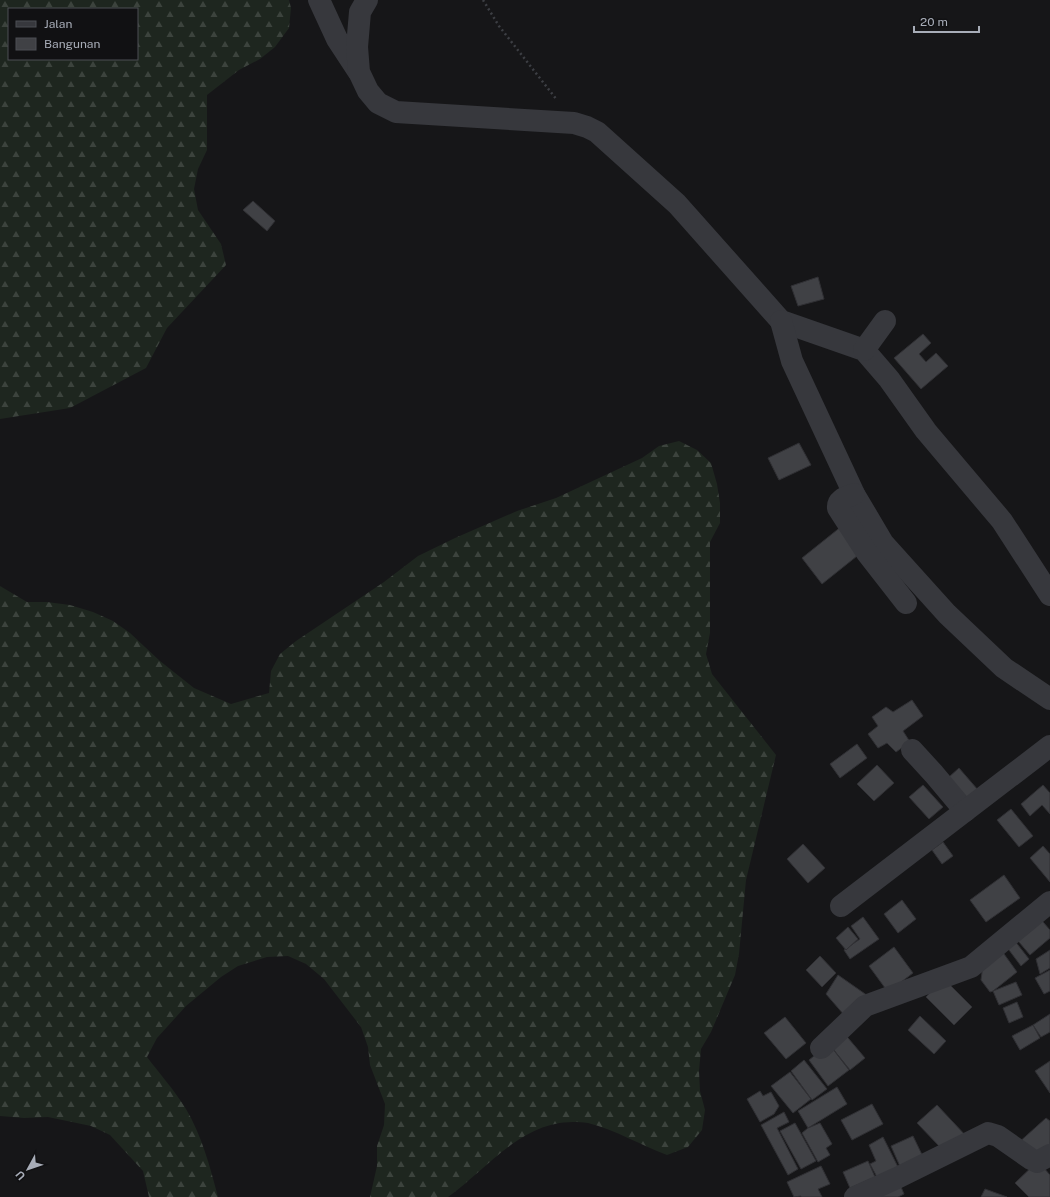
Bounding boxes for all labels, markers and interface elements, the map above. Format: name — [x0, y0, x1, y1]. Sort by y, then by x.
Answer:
legend — [8, 8, 138, 60]
scale bar — [914, 8, 979, 34]
text: 20 m — [920, 15, 948, 29]
text: Jalan — [44, 17, 73, 31]
text: Bangunan — [44, 37, 100, 51]
north arrow — [8, 1149, 48, 1189]
text: U — [13, 1168, 27, 1182]

